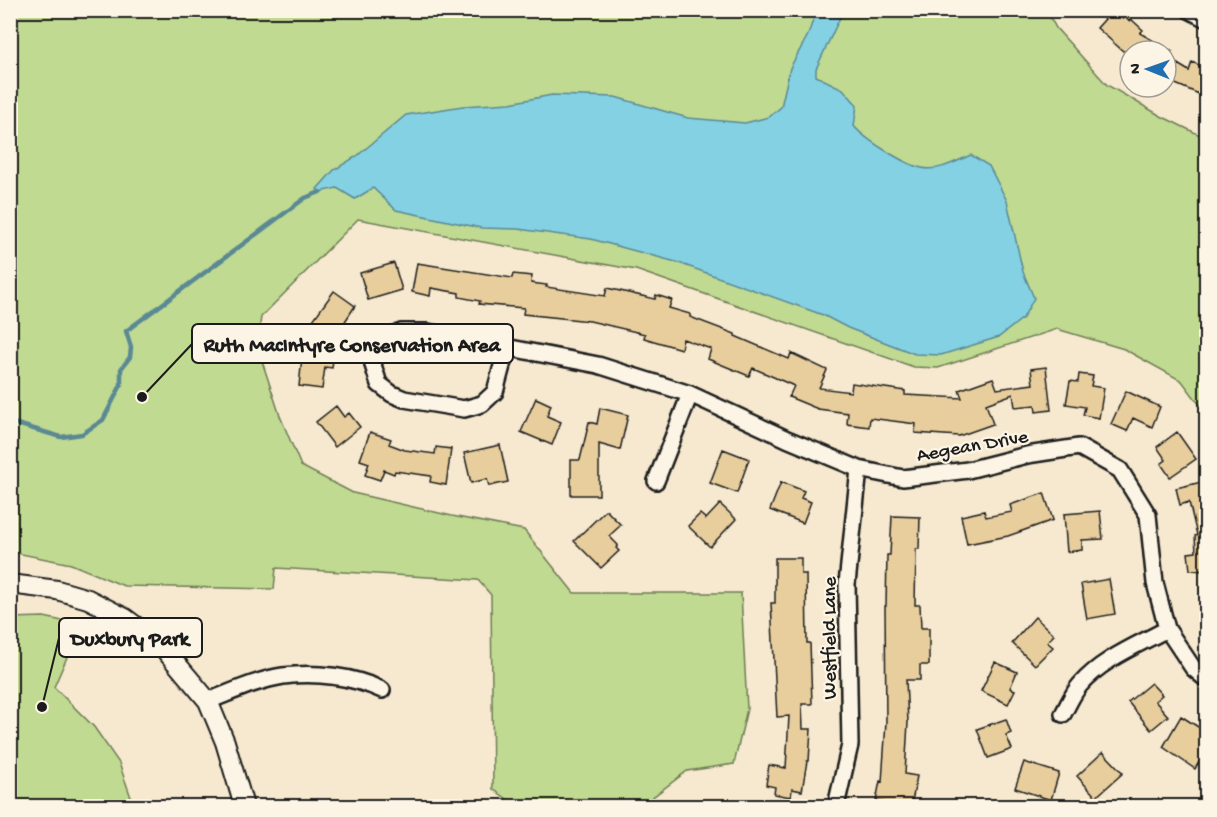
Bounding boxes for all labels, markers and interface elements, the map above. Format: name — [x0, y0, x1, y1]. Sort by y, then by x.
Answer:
north arrow — [1118, 39, 1178, 99]
text: N — [1127, 63, 1146, 74]
callout: Ruth MacIntyre Conservation Area — [192, 324, 513, 363]
text: Ruth MacIntyre Conservation Area — [203, 335, 502, 360]
street label: Aegean Drive — [915, 426, 1031, 469]
street label: Westfield Lane — [820, 576, 843, 699]
callout: Duxbury Park — [59, 618, 202, 657]
text: Duxbury Park — [69, 629, 192, 654]

